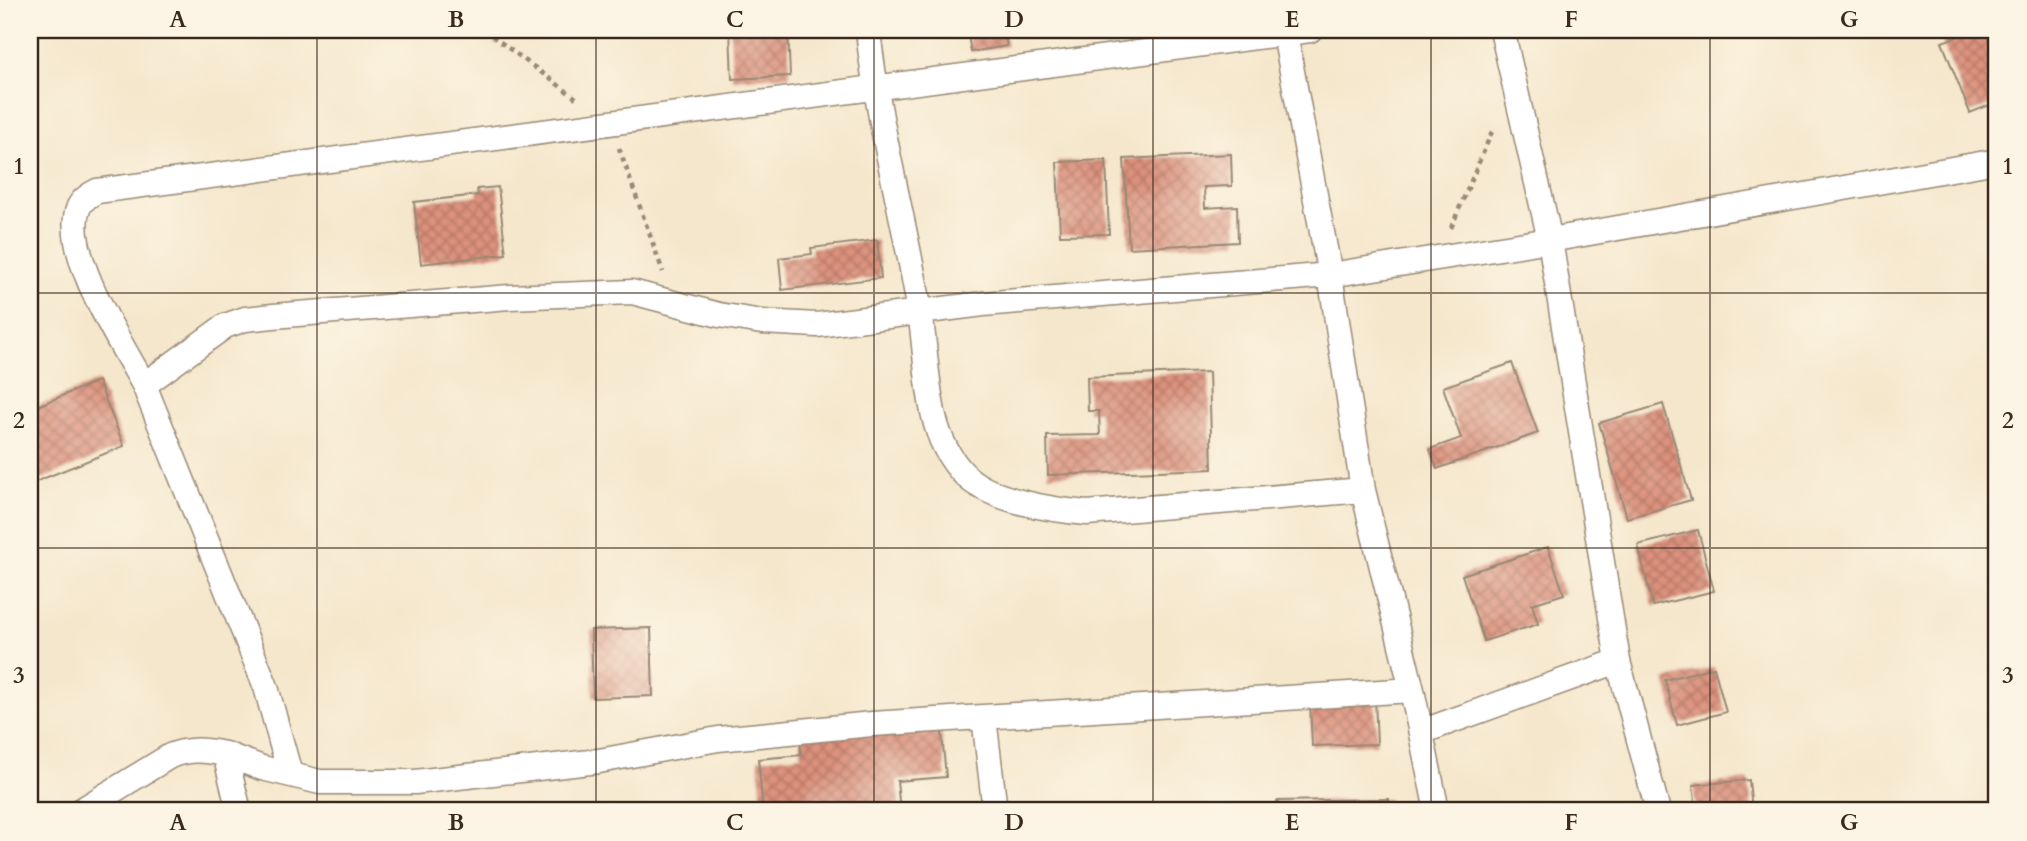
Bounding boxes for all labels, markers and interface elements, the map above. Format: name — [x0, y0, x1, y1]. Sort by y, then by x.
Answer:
text: A — [169, 4, 187, 35]
text: B — [448, 4, 464, 35]
text: C — [726, 4, 744, 35]
text: D — [1004, 4, 1024, 35]
text: E — [1285, 4, 1299, 35]
text: F — [1564, 4, 1578, 35]
text: G — [1840, 4, 1859, 35]
text: 1 — [13, 151, 25, 182]
text: 1 — [2002, 151, 2014, 182]
text: 2 — [13, 405, 25, 436]
text: 2 — [2002, 405, 2014, 436]
text: 3 — [13, 660, 25, 691]
text: 3 — [2002, 660, 2014, 691]
text: A — [169, 807, 187, 838]
text: B — [448, 807, 464, 838]
text: C — [726, 807, 744, 838]
text: D — [1004, 807, 1024, 838]
text: E — [1285, 807, 1299, 838]
text: F — [1564, 807, 1578, 838]
text: G — [1840, 807, 1859, 838]

